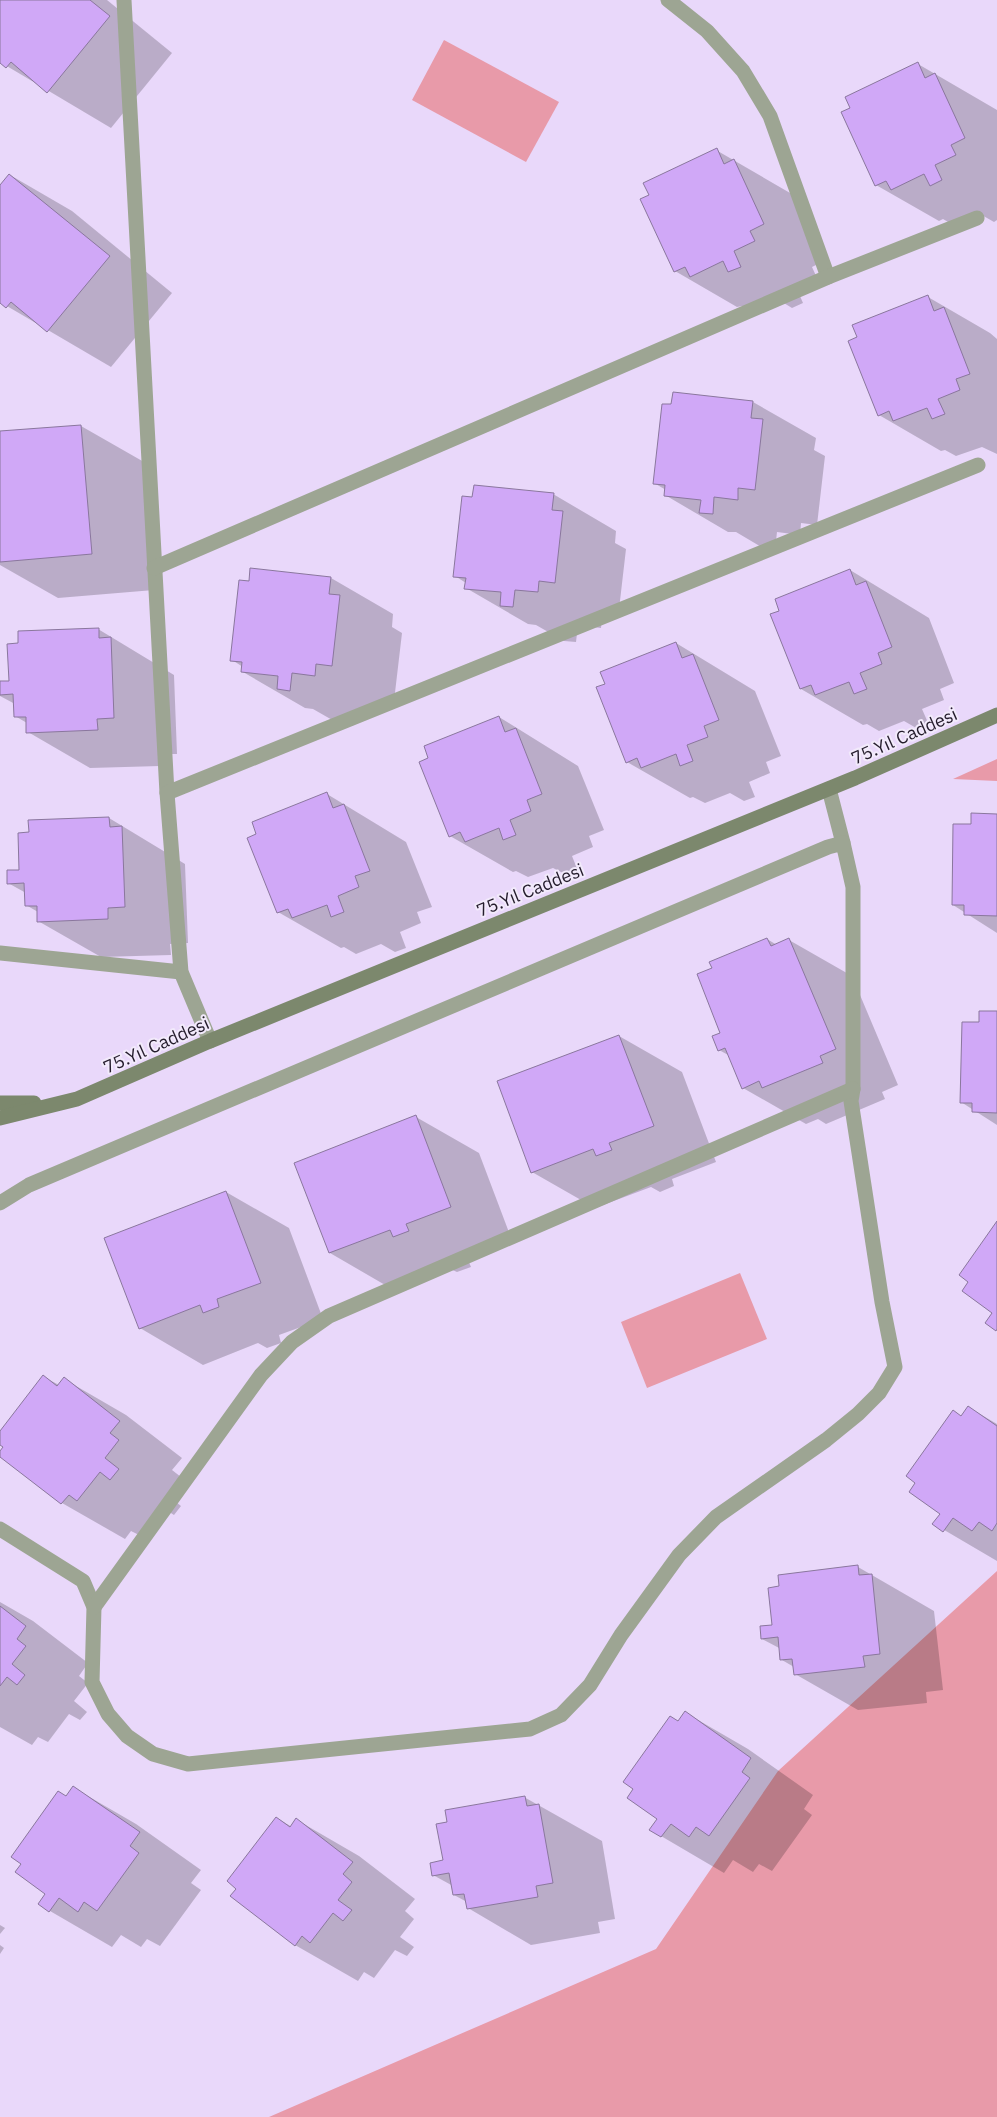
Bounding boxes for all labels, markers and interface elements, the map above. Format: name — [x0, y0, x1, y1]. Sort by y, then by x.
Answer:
street label: 75.Yıl Caddesi — [847, 702, 961, 770]
street label: 75.Yıl Caddesi — [473, 858, 587, 922]
street label: 75.Yıl Caddesi — [99, 1011, 213, 1079]

